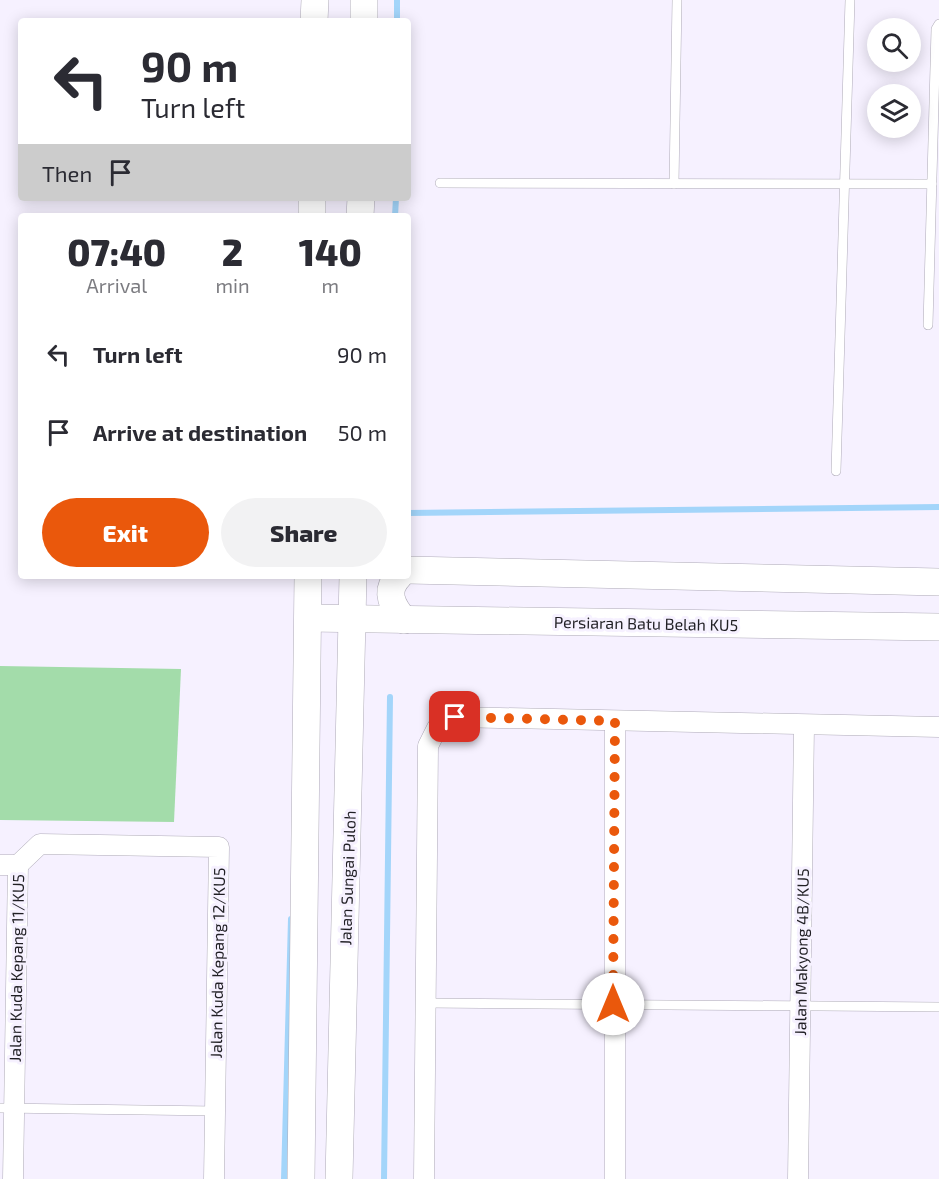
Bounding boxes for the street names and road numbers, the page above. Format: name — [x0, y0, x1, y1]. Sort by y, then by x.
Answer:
street label: Persiaran Batu Belah KU5 — [554, 612, 738, 634]
street label: Jalan Sungai Puloh — [335, 810, 359, 946]
street label: Jalan Kuda Kepang 12/KU5 — [206, 868, 228, 1058]
street label: Jalan Makyong 4B/KU5 — [790, 868, 812, 1036]
street label: Jalan Kuda Kepang 11/KU5 — [5, 874, 27, 1062]

